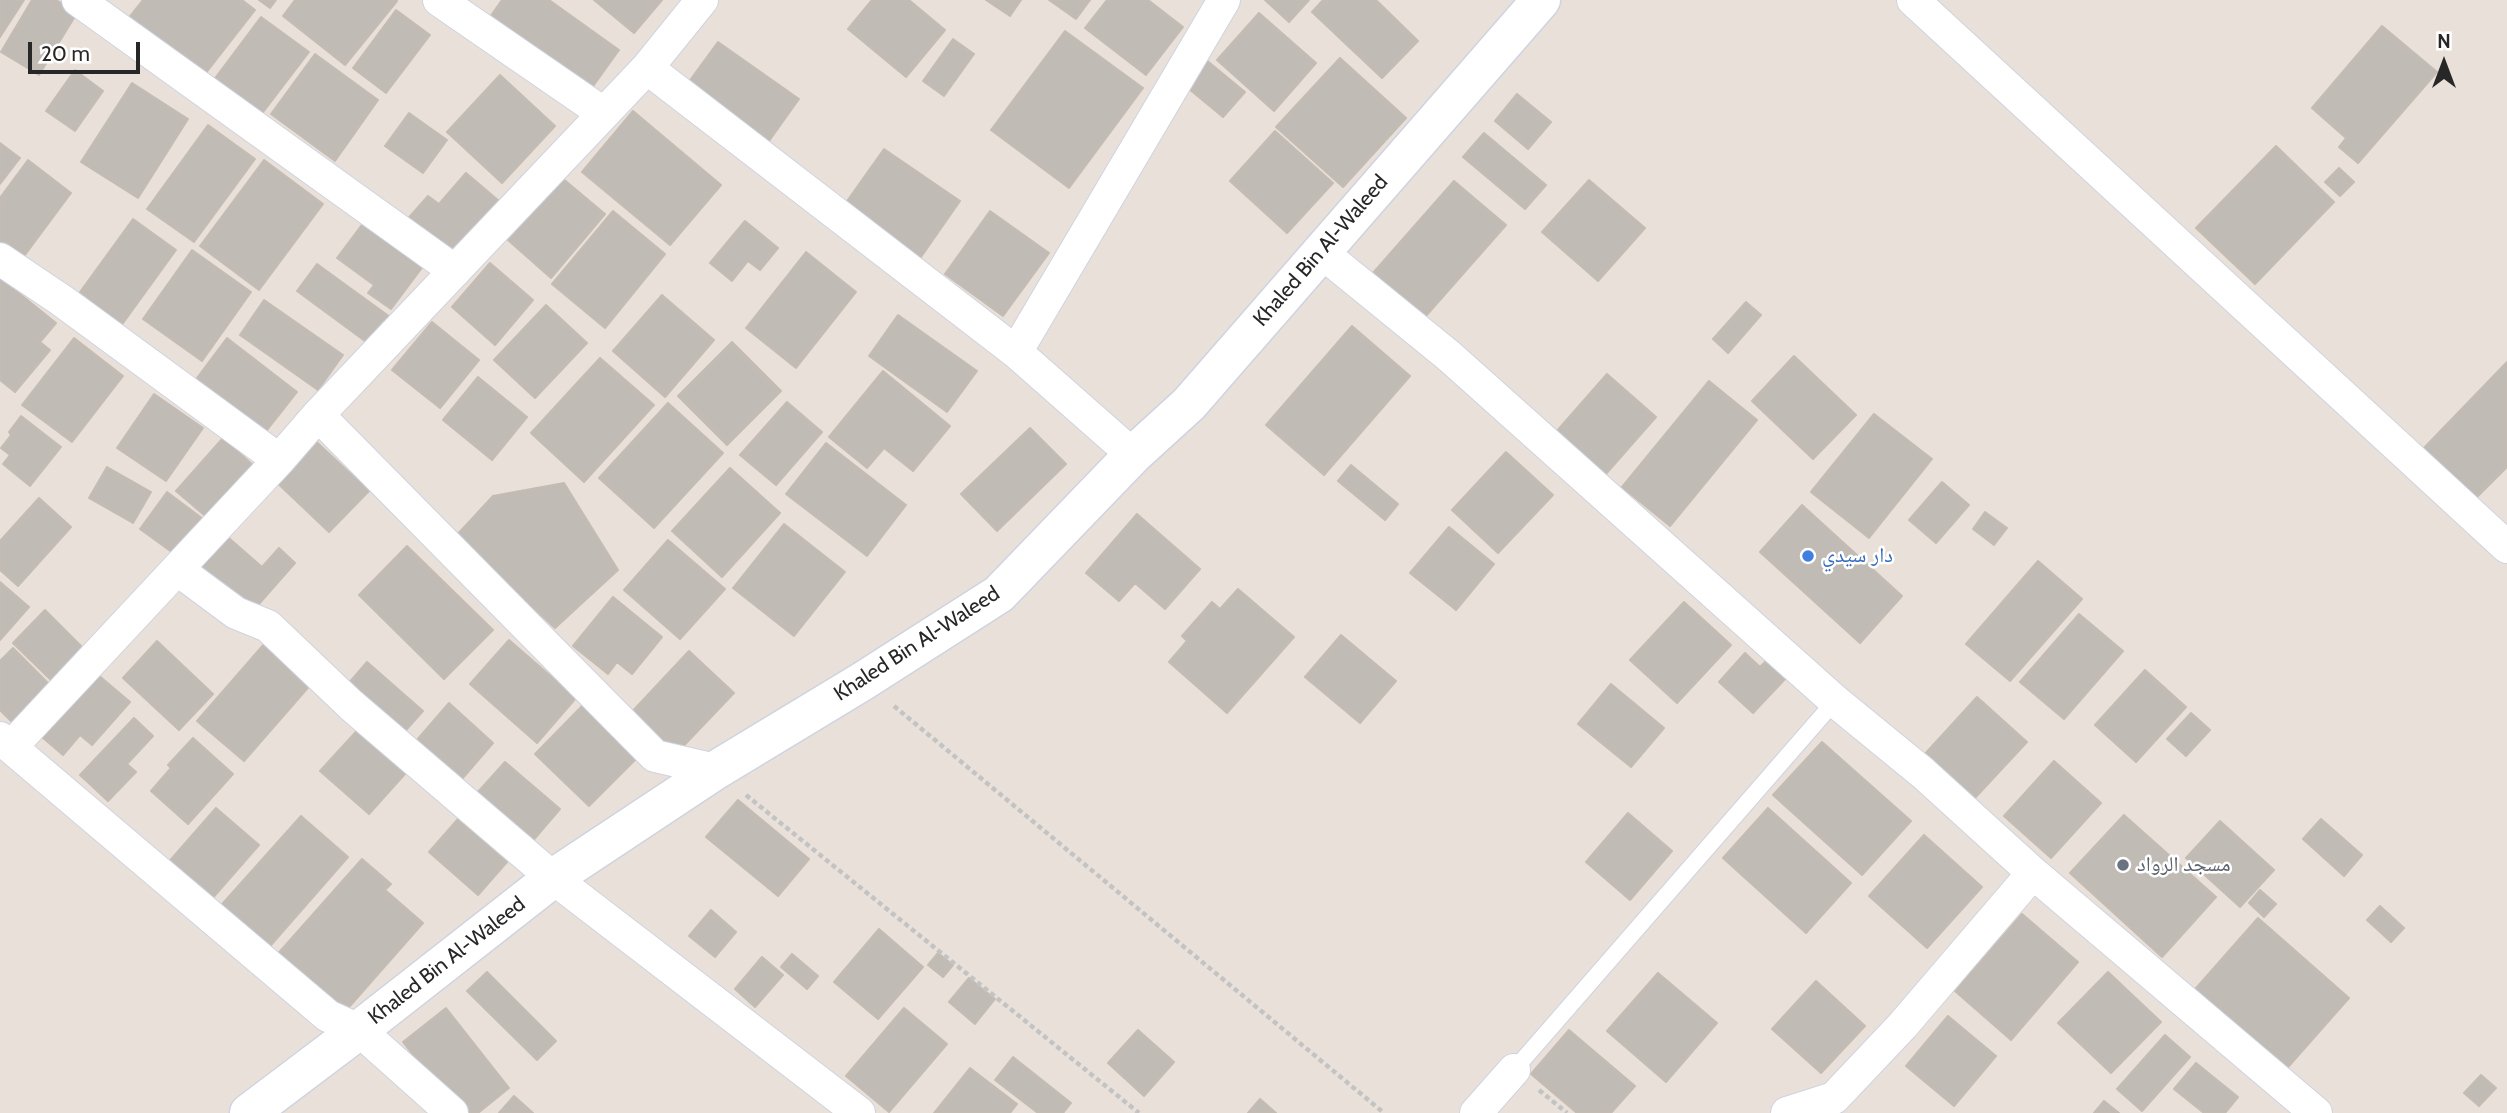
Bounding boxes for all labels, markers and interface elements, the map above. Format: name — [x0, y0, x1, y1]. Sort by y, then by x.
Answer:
scale bar — [32, 28, 144, 72]
north arrow — [2409, 28, 2479, 98]
text: N — [2437, 30, 2451, 53]
text: 20 m — [41, 41, 90, 66]
street label: Khaled Bin Al-Waleed — [1248, 170, 1394, 332]
place label: دار سيدي — [1822, 543, 1893, 569]
marker: دار سيدي — [1800, 548, 1816, 564]
street label: Khaled Bin Al-Waleed — [830, 581, 1004, 707]
place label: مسجد الرواد — [2137, 852, 2231, 878]
marker: مسجد الرواد — [2115, 857, 2131, 873]
street label: Khaled Bin Al-Waleed — [363, 892, 531, 1030]

